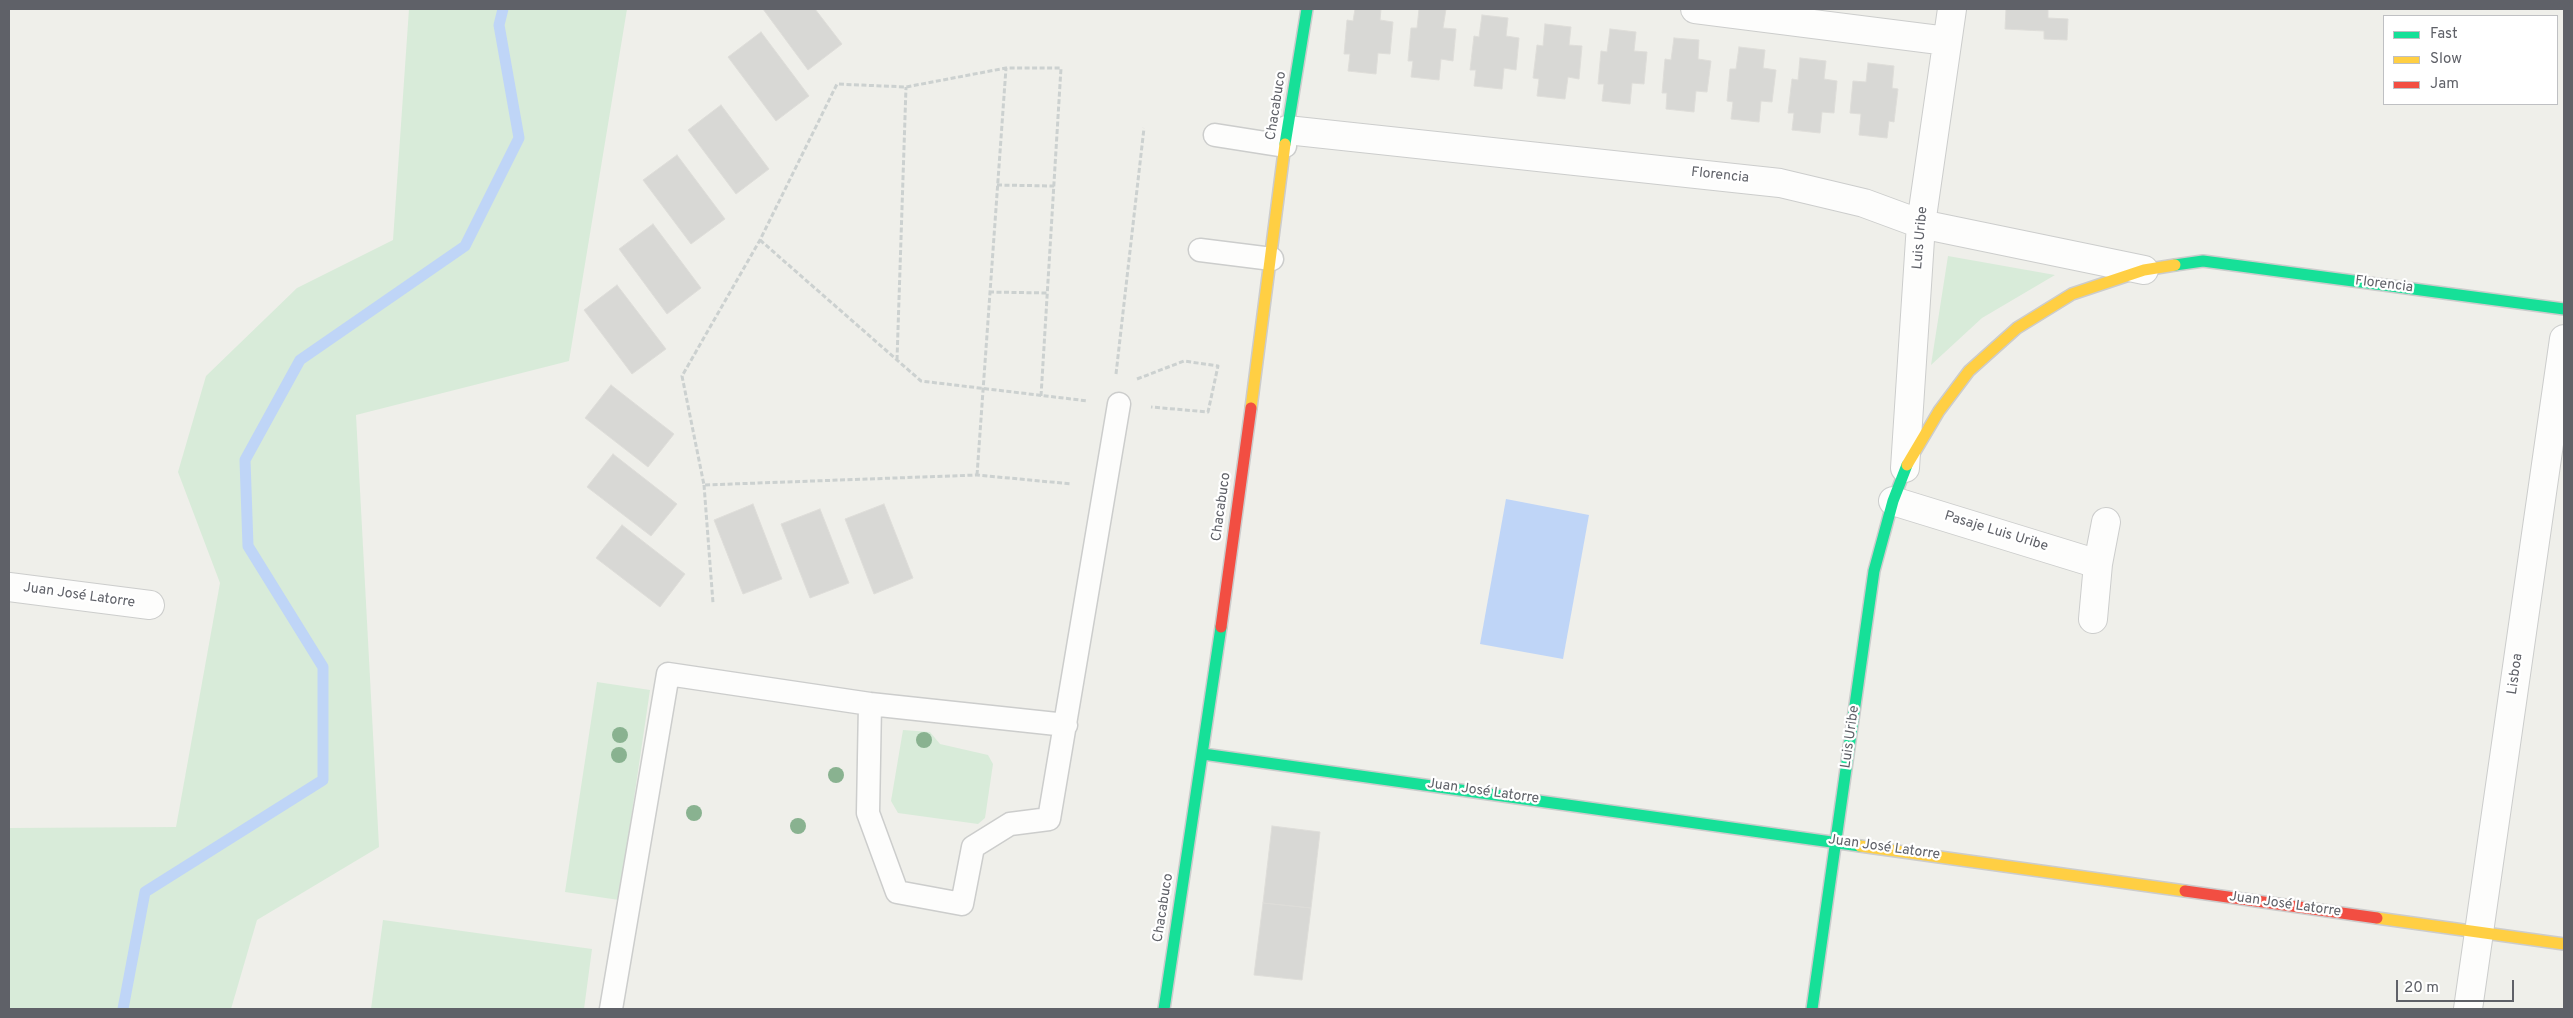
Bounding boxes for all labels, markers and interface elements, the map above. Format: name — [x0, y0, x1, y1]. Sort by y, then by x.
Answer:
legend — [2383, 15, 2558, 105]
text: Fast — [2430, 25, 2458, 44]
text: Slow — [2430, 50, 2462, 69]
street label: Chacabuco — [1263, 70, 1291, 142]
text: Jam — [2430, 75, 2459, 94]
street label: Florencia — [1690, 165, 1750, 187]
street label: Luis Uribe — [1910, 206, 1932, 270]
street label: Florencia — [2354, 273, 2414, 297]
street label: Chacabuco — [1209, 471, 1235, 543]
street label: Pasaje Luis Uribe — [1942, 508, 2050, 556]
street label: Juan José Latorre — [22, 580, 136, 612]
street label: Lisboa — [2505, 652, 2527, 696]
street label: Luis Uribe — [1838, 704, 1864, 770]
street label: Juan José Latorre — [1426, 776, 1540, 808]
street label: Juan José Latorre — [1827, 832, 1941, 864]
street label: Chacabuco — [1150, 872, 1178, 944]
street label: Juan José Latorre — [2228, 889, 2342, 921]
scale bar — [2398, 970, 2516, 1002]
text: 20 m — [2404, 979, 2439, 998]

